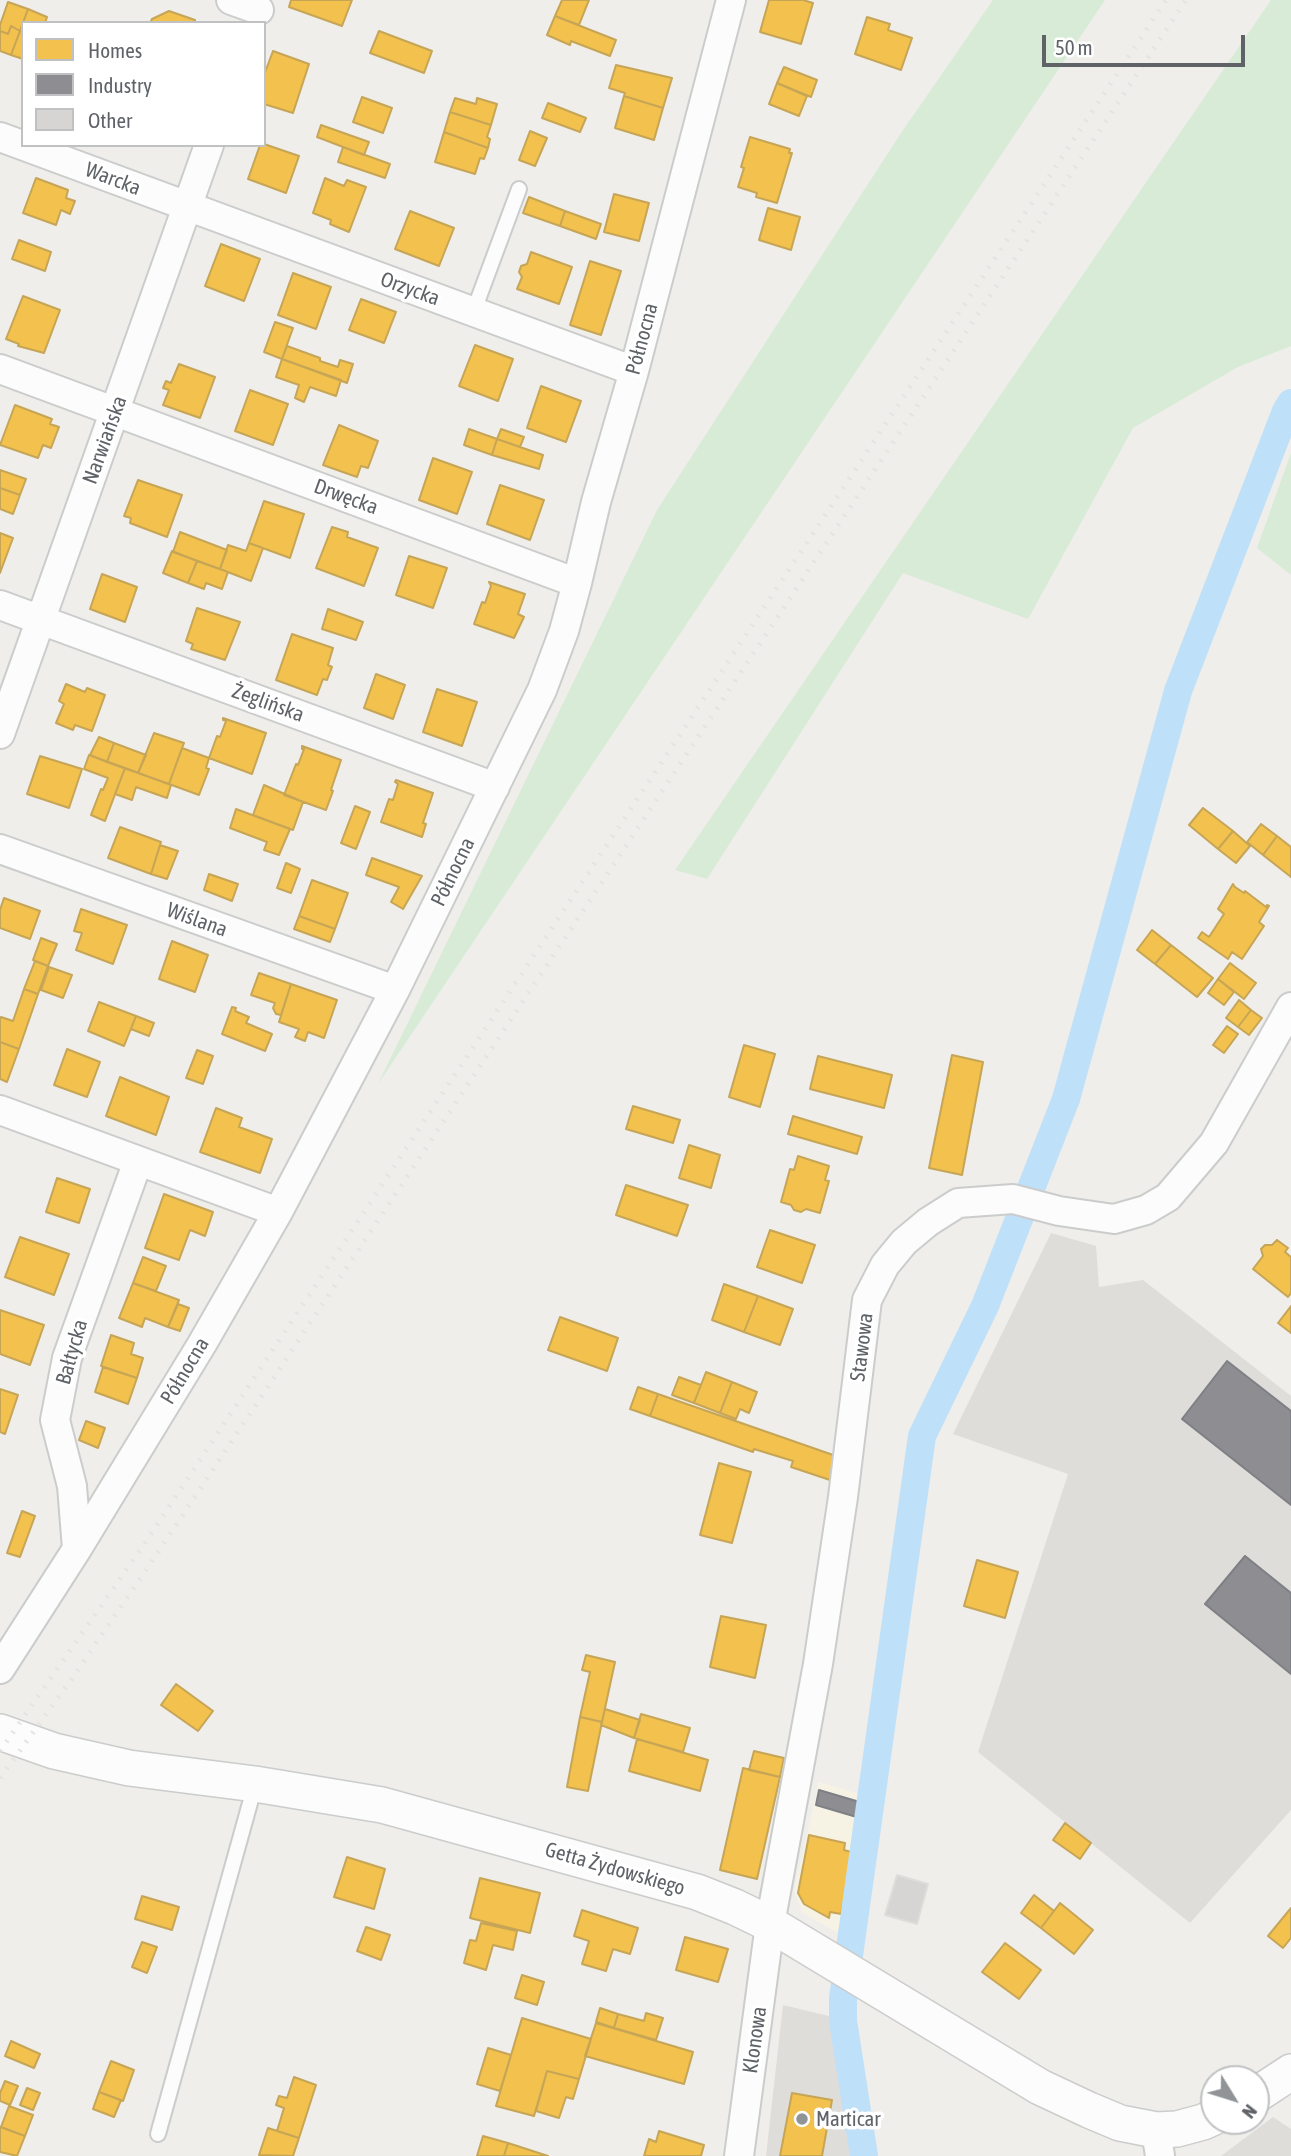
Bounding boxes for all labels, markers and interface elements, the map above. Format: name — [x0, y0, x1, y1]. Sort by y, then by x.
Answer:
legend — [21, 21, 266, 147]
scale bar — [1046, 21, 1249, 65]
text: 50 m — [1055, 35, 1093, 59]
text: Homes — [88, 38, 142, 62]
text: Industry — [88, 73, 152, 97]
text: Other — [88, 108, 132, 132]
street label: Warcka — [82, 157, 144, 201]
street label: Orzycka — [377, 267, 443, 311]
street label: Północna — [620, 300, 664, 378]
street label: Narwiańska — [77, 392, 133, 488]
street label: Drwęcka — [310, 474, 382, 520]
street label: Żeglińska — [228, 678, 308, 728]
street label: Północna — [426, 834, 480, 910]
street label: Wiślana — [163, 897, 231, 943]
street label: Stawowa — [845, 1311, 879, 1383]
street label: Bałtycka — [51, 1317, 93, 1387]
street label: Północna — [155, 1333, 215, 1409]
street label: Getta Żydowskiego — [542, 1837, 688, 1901]
street label: Klonowa — [738, 2005, 772, 2075]
north arrow — [1200, 2065, 1270, 2135]
text: N — [1238, 2101, 1262, 2123]
place label: Marticar — [816, 2106, 880, 2132]
marker: Marticar — [794, 2111, 810, 2127]

